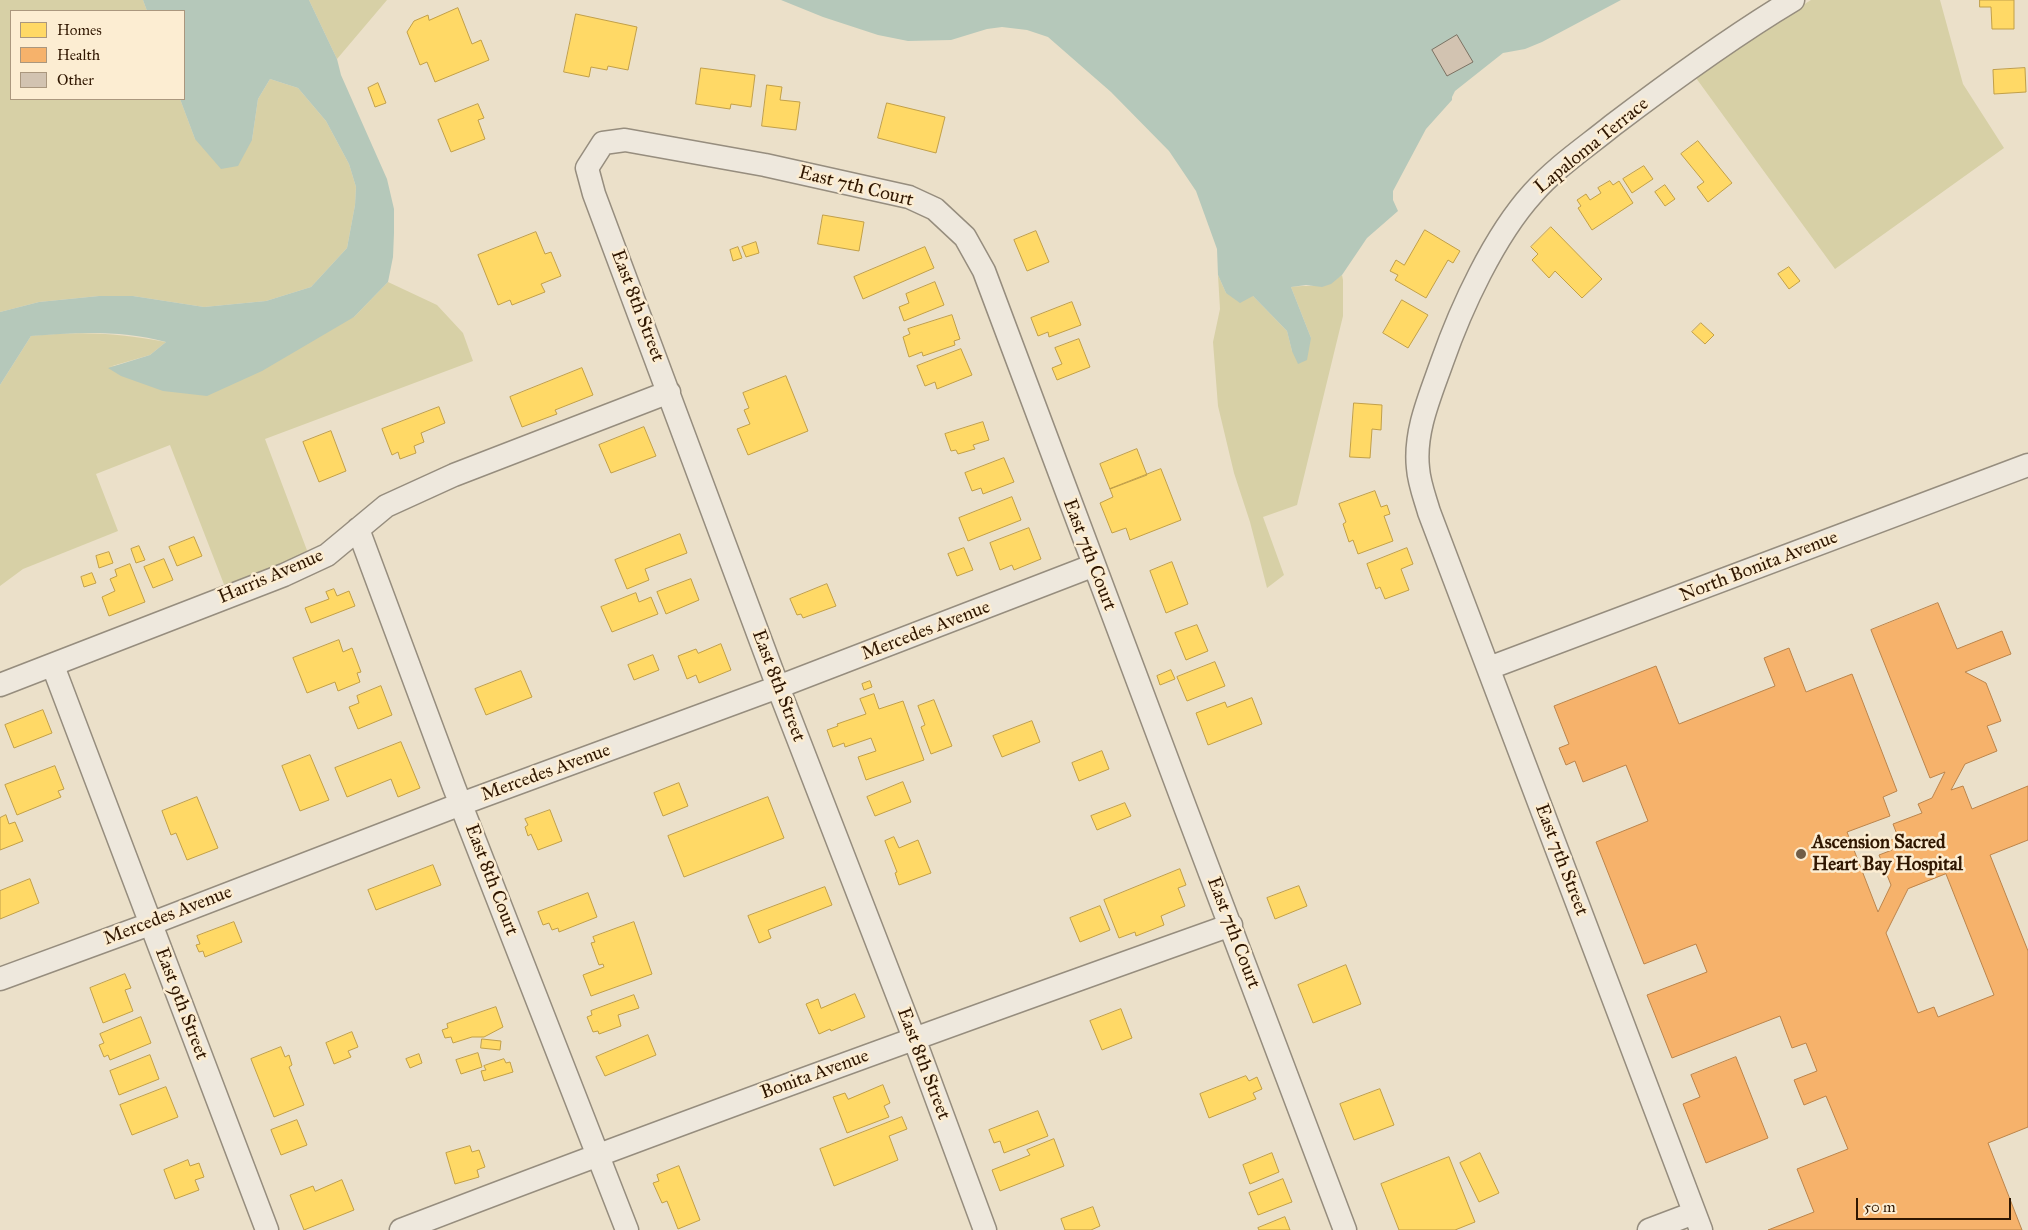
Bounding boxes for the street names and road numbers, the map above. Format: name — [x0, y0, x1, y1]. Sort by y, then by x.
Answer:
street label: Lapaloma Terrace — [1530, 93, 1654, 199]
street label: East 7th Court — [796, 162, 916, 212]
street label: East 8th Street — [605, 247, 669, 365]
street label: East 7th Court — [1057, 496, 1121, 614]
street label: North Bonita Avenue — [1677, 526, 1841, 608]
street label: Harris Avenue — [215, 545, 327, 609]
street label: Mercedes Avenue — [859, 596, 993, 666]
street label: East 8th Street — [746, 627, 810, 745]
street label: Mercedes Avenue — [478, 739, 614, 807]
street label: East 7th Street — [1529, 801, 1593, 919]
street label: East 8th Court — [459, 821, 523, 939]
street label: East 7th Court — [1201, 874, 1265, 992]
street label: Mercedes Avenue — [101, 881, 235, 951]
street label: East 9th Street — [149, 945, 213, 1063]
street label: East 8th Street — [891, 1005, 955, 1123]
street label: Bonita Avenue — [758, 1045, 872, 1105]

